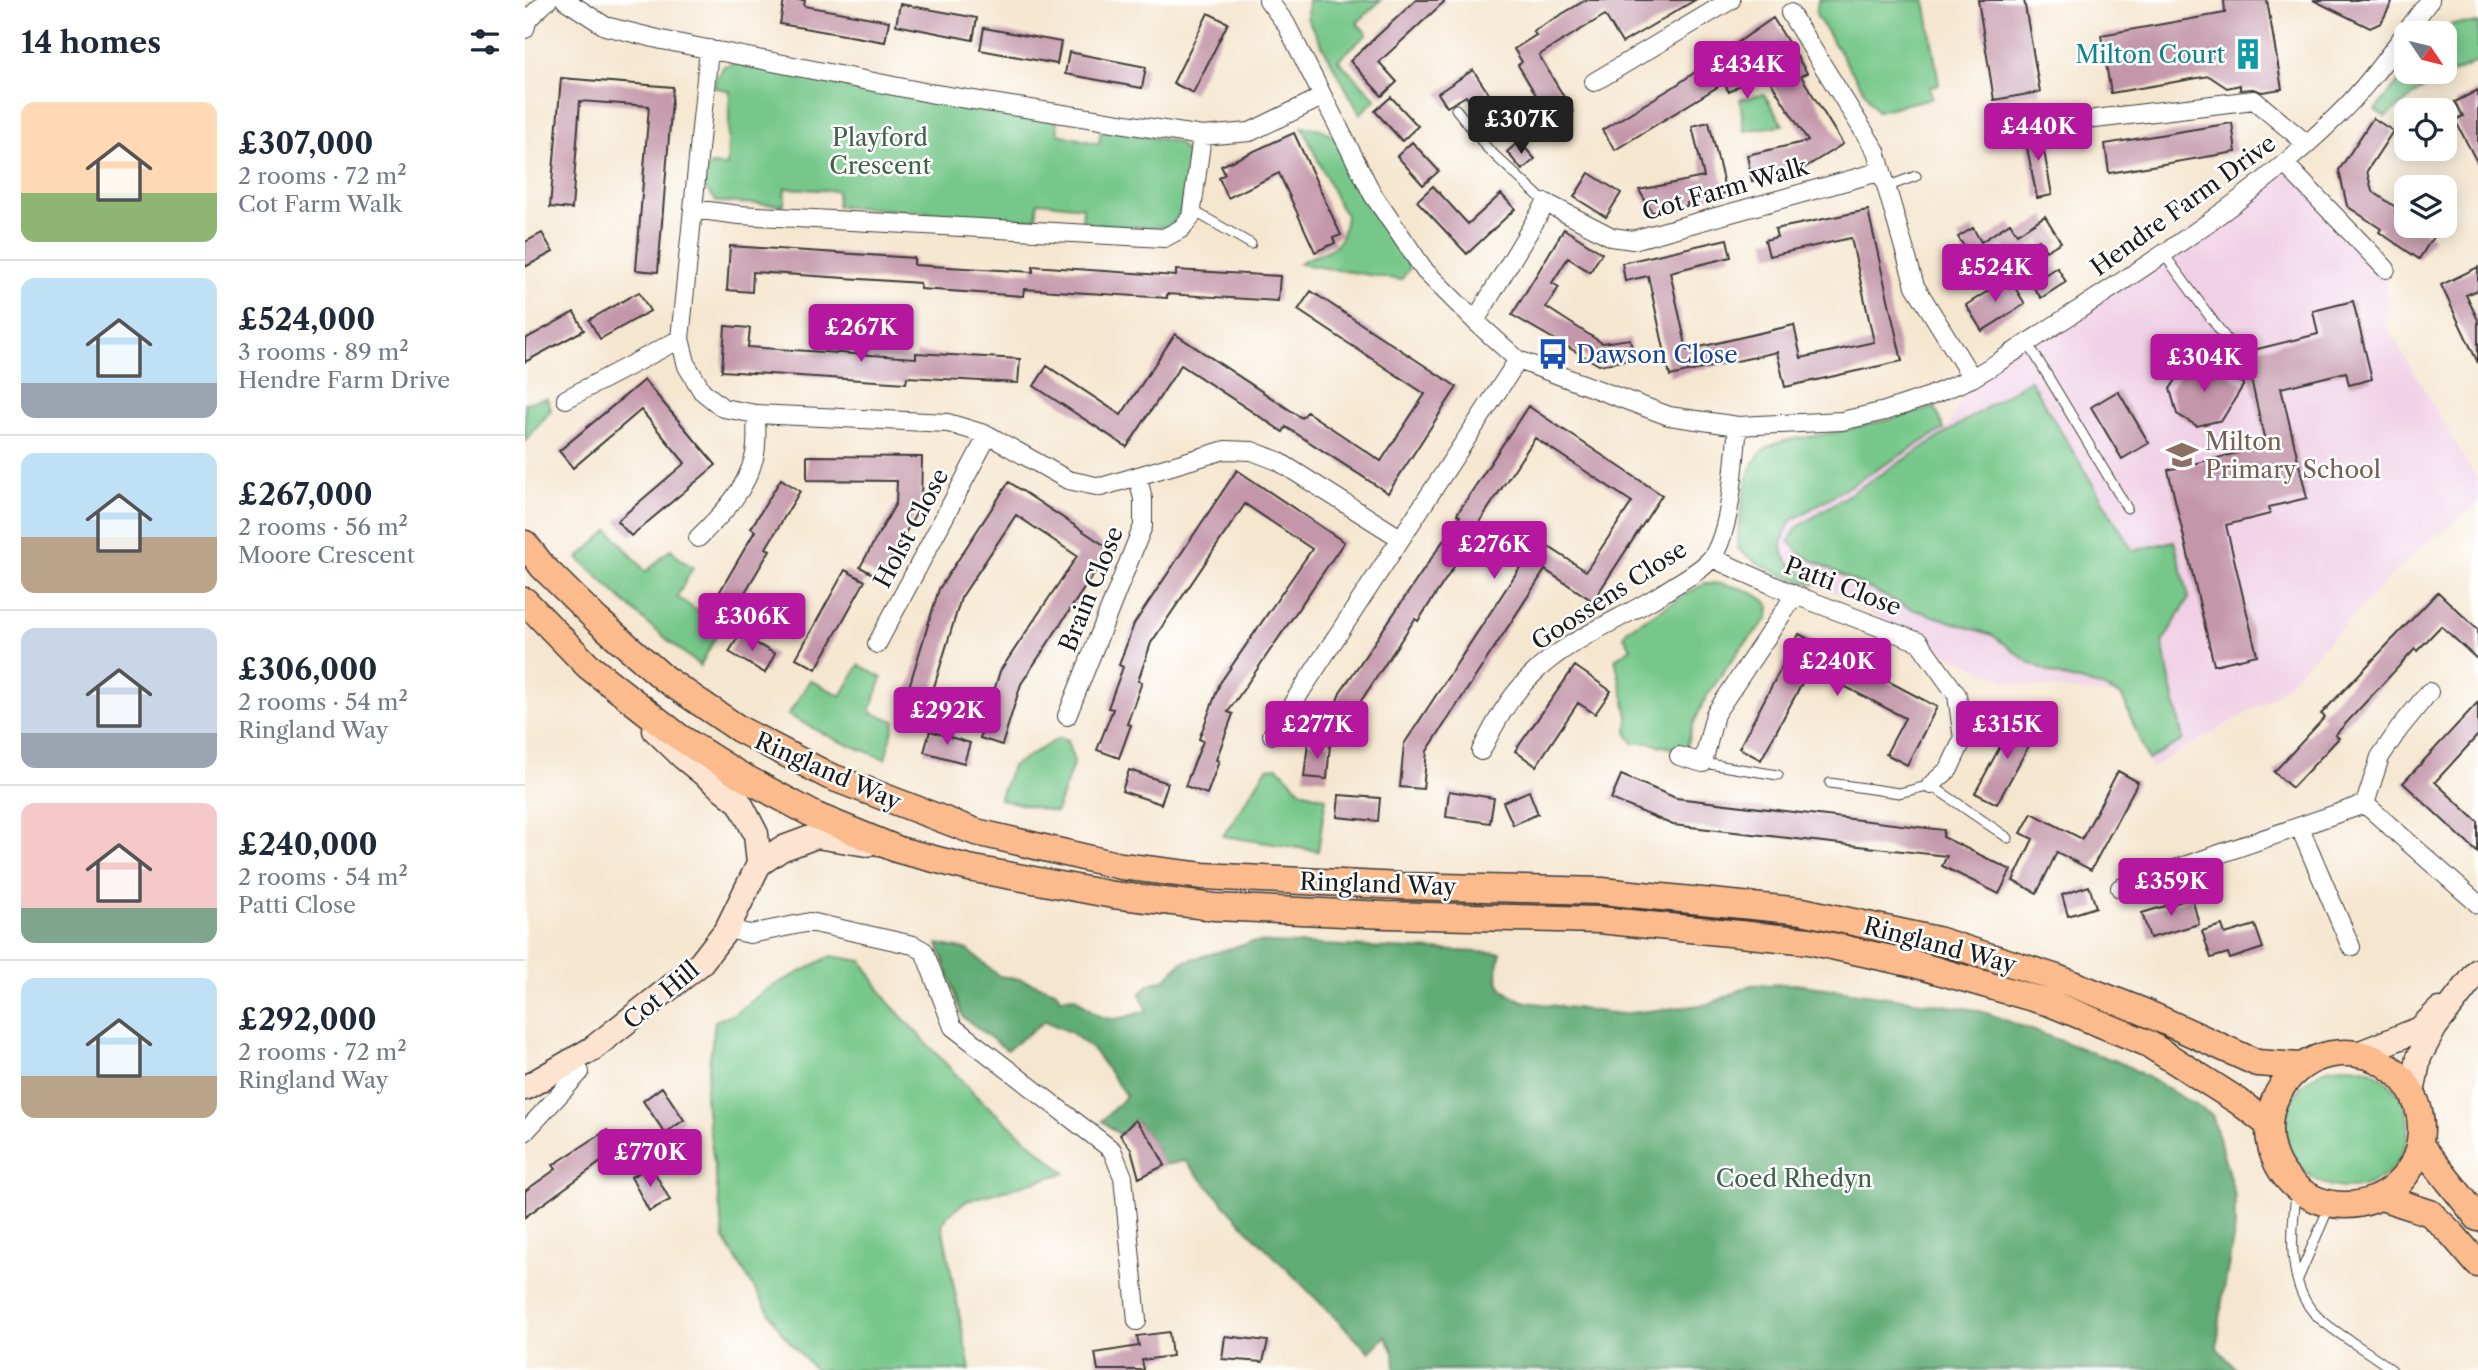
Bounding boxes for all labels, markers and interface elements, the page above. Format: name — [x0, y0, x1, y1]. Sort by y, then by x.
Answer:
north arrow — [2394, 21, 2457, 84]
map controls — [2394, 21, 2457, 238]
icon: filters — [466, 23, 504, 61]
text: 14 homes — [21, 24, 161, 61]
building icon: Milton Court — [2231, 37, 2265, 71]
place label: Milton Court — [2075, 40, 2226, 69]
pin: £434K — [1698, 42, 1796, 101]
text: £434K — [1710, 50, 1784, 78]
pin: £307K — [1472, 96, 1570, 156]
button: locate — [2394, 98, 2457, 161]
pin: £440K — [1989, 104, 2087, 163]
text: £307K — [1484, 105, 1558, 133]
text: £440K — [2000, 112, 2076, 140]
park label: Playford Crescent — [829, 123, 931, 180]
text: £307,000 — [238, 125, 373, 162]
street label: Hendre Farm Drive — [2085, 128, 2281, 282]
icon: home — [77, 130, 161, 214]
street label: Cot Farm Walk — [1639, 151, 1812, 227]
text: 2 rooms · 72 m² — [238, 162, 407, 190]
button: layers — [2394, 175, 2457, 238]
text: Cot Farm Walk — [238, 190, 402, 218]
pin: £524K — [1946, 244, 2044, 304]
text: £524K — [1958, 253, 2032, 281]
text: £524,000 — [238, 301, 375, 338]
pin: £267K — [812, 304, 910, 364]
icon: home — [77, 306, 161, 390]
text: £267K — [825, 313, 897, 341]
pin: £304K — [2155, 334, 2253, 394]
bus stop icon: Dawson Close — [1536, 337, 1570, 371]
text: 3 rooms · 89 m² — [238, 338, 409, 366]
place label: Dawson Close — [1576, 340, 1738, 369]
text: £304K — [2166, 343, 2242, 371]
text: Hendre Farm Drive — [238, 366, 450, 394]
place label: Milton Primary School — [2205, 427, 2381, 484]
school or university icon: Milton Primary School — [2165, 438, 2199, 472]
street label: Holst Close — [867, 463, 955, 593]
text: £267,000 — [238, 476, 373, 513]
icon: home — [77, 481, 161, 565]
text: 2 rooms · 56 m² — [238, 513, 408, 541]
street label: Brain Close — [1053, 522, 1129, 656]
pin: £276K — [1445, 522, 1543, 581]
text: £276K — [1458, 530, 1530, 558]
street label: Goossens Close — [1526, 534, 1692, 656]
text: Moore Crescent — [238, 541, 415, 569]
street label: Patti Close — [1780, 550, 1906, 622]
pin: £306K — [703, 594, 801, 653]
text: £306K — [714, 602, 790, 630]
pin: £240K — [1788, 638, 1886, 698]
text: £240K — [1799, 647, 1875, 675]
text: £306,000 — [238, 651, 377, 688]
icon: home — [77, 656, 161, 740]
text: 2 rooms · 54 m² — [238, 688, 408, 716]
pin: £292K — [898, 688, 996, 747]
text: £292K — [910, 696, 984, 724]
pin: £277K — [1268, 702, 1366, 761]
pin: £315K — [1958, 702, 2056, 761]
text: £277K — [1281, 710, 1353, 738]
text: £315K — [1972, 710, 2042, 738]
text: Ringland Way — [238, 716, 388, 744]
street label: Ringland Way — [750, 726, 906, 816]
text: £240,000 — [238, 826, 378, 863]
icon: home — [77, 831, 161, 915]
pin: £359K — [2122, 858, 2220, 918]
text: 2 rooms · 54 m² — [238, 863, 408, 891]
street label: Ringland Way — [1299, 867, 1458, 901]
text: £359K — [2134, 867, 2208, 895]
text: Patti Close — [238, 891, 356, 919]
street label: Ringland Way — [1860, 911, 2020, 979]
street label: Cot Hill — [617, 955, 705, 1035]
text: £292,000 — [238, 1001, 377, 1038]
icon: home — [77, 1006, 161, 1090]
text: 2 rooms · 72 m² — [238, 1038, 407, 1066]
text: Ringland Way — [238, 1066, 388, 1094]
pin: £770K — [601, 1130, 699, 1189]
text: £770K — [614, 1138, 686, 1166]
park label: Coed Rhedyn — [1716, 1164, 1872, 1193]

